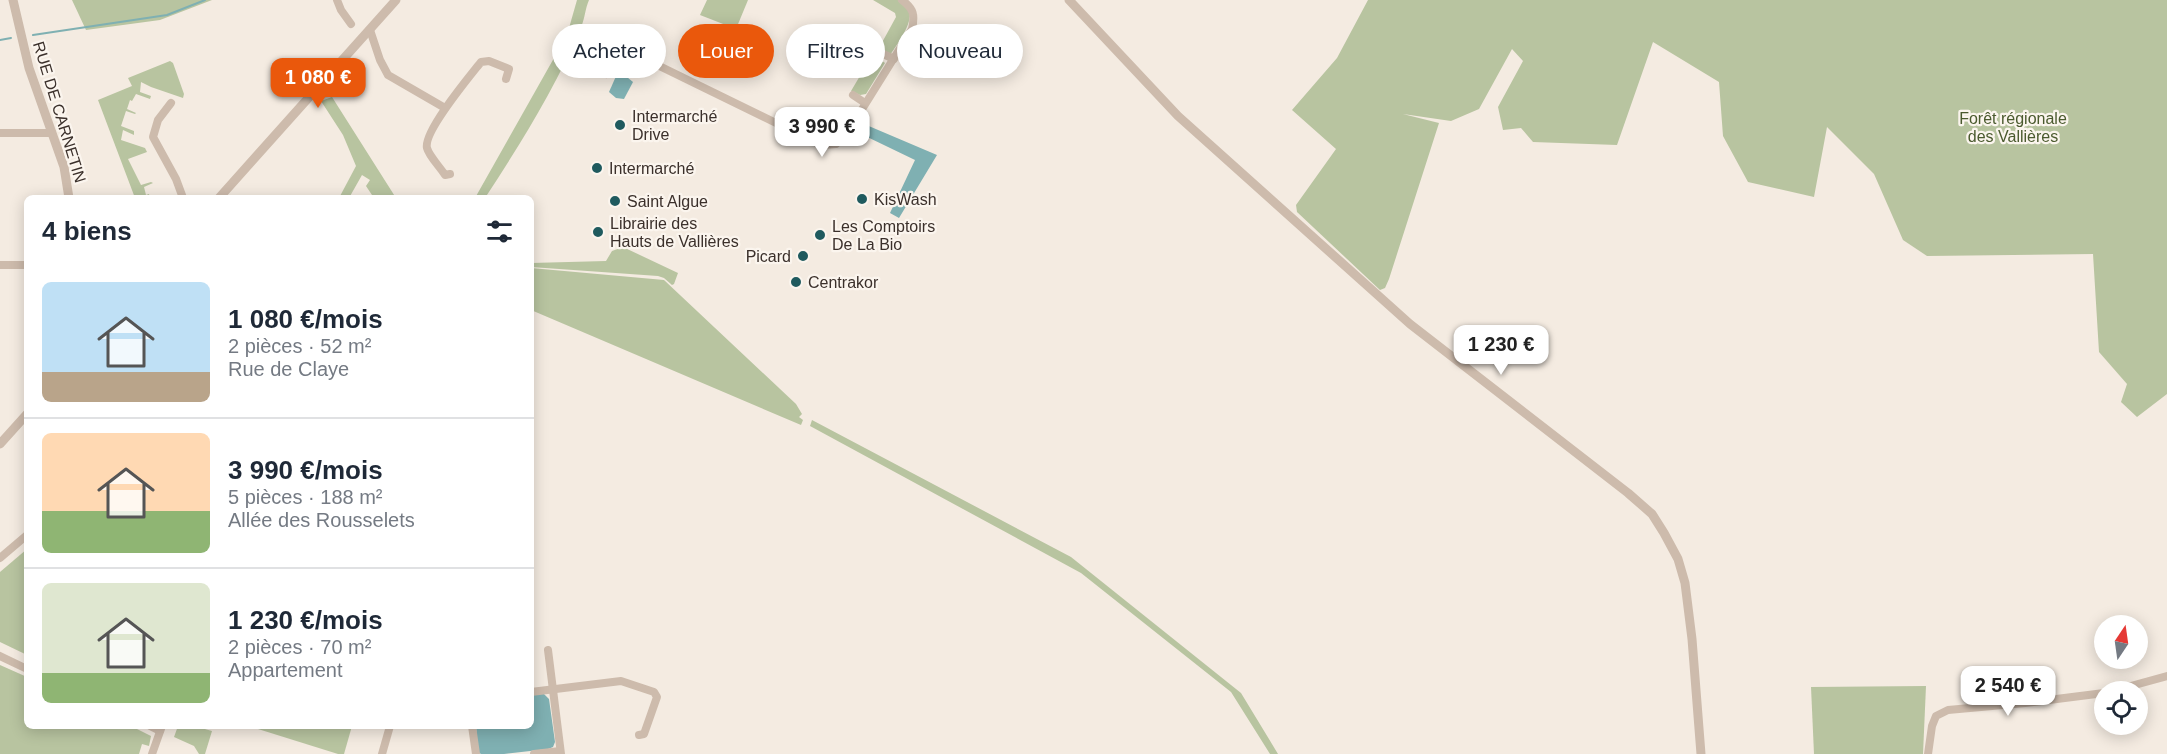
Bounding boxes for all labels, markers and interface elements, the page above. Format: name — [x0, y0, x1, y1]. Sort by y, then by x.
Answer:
chip: Acheter — [552, 24, 666, 78]
chip: Louer — [678, 24, 774, 78]
chip: Filtres — [786, 24, 885, 78]
chip: Nouveau — [897, 24, 1023, 78]
street label: RUE DE CARNETIN — [30, 40, 89, 185]
pin: 1 080 € — [263, 58, 373, 109]
text: 1 080 € — [285, 66, 351, 88]
pin: 3 990 € — [767, 107, 877, 158]
place label: Intermarché Drive — [632, 108, 717, 143]
park label: Forêt régionale des Vallières — [1959, 110, 2067, 145]
text: 3 990 € — [789, 115, 855, 137]
marker: Intermarché Drive — [613, 118, 627, 132]
place label: Intermarché — [609, 160, 694, 177]
marker: Intermarché — [590, 161, 604, 175]
place label: KisWash — [874, 191, 937, 208]
marker: KisWash — [855, 192, 869, 206]
place label: Saint Algue — [627, 193, 708, 210]
marker: Saint Algue — [608, 194, 622, 208]
icon: filters — [483, 215, 516, 248]
place label: Librairie des Hauts de Vallières — [610, 215, 739, 250]
text: 4 biens — [42, 216, 132, 246]
place label: Les Comptoirs De La Bio — [832, 218, 935, 253]
marker: Librairie des Hauts de Vallières — [591, 225, 605, 239]
marker: Les Comptoirs De La Bio — [813, 228, 827, 242]
place label: Picard — [746, 248, 791, 265]
marker: Picard — [796, 249, 810, 263]
place label: Centrakor — [808, 274, 879, 291]
marker: Centrakor — [789, 275, 803, 289]
text: 1 080 €/mois — [228, 304, 383, 334]
icon: home — [90, 306, 162, 378]
pin: 1 230 € — [1446, 325, 1556, 376]
text: 1 230 € — [1468, 333, 1534, 355]
text: 2 pièces · 52 m² — [228, 335, 371, 357]
text: Rue de Claye — [228, 358, 349, 380]
text: 3 990 €/mois — [228, 455, 383, 485]
icon: home — [90, 457, 162, 529]
text: 5 pièces · 188 m² — [228, 486, 383, 508]
text: Allée des Rousselets — [228, 509, 415, 531]
text: 1 230 €/mois — [228, 605, 383, 635]
icon: home — [90, 607, 162, 679]
north arrow — [2094, 615, 2148, 669]
map controls — [2094, 615, 2148, 735]
text: 2 pièces · 70 m² — [228, 636, 371, 658]
text: Appartement — [228, 659, 343, 681]
pin: 2 540 € — [1953, 666, 2063, 717]
text: 2 540 € — [1975, 674, 2041, 696]
button: locate — [2094, 681, 2148, 735]

